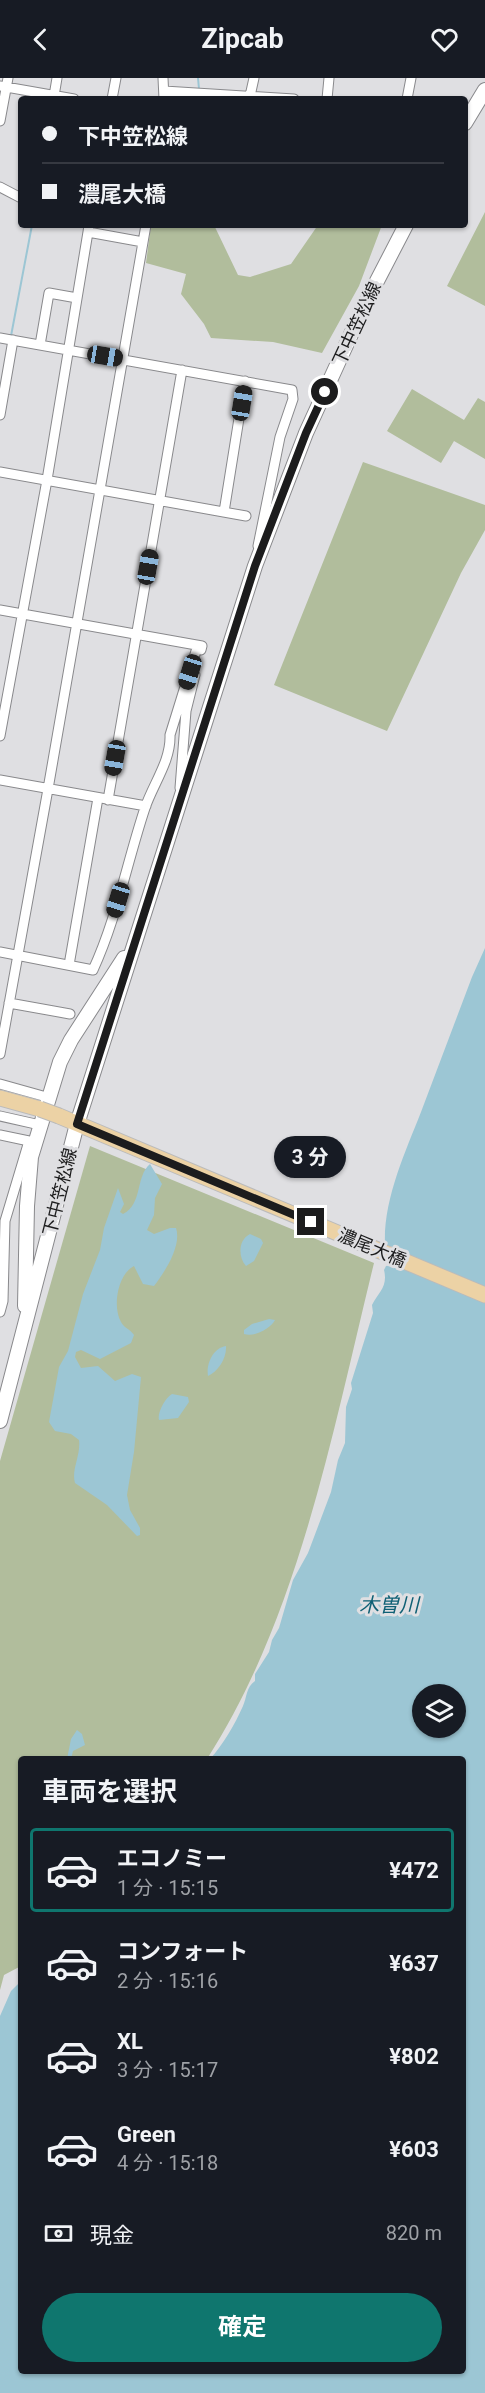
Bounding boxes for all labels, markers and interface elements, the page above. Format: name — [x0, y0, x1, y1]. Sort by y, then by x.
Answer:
icon: back — [24, 23, 57, 56]
text: Zipcab — [201, 23, 284, 55]
icon: heart — [428, 23, 461, 56]
text: 下中笠松線 — [78, 124, 188, 149]
text: 濃尾大橋 — [78, 182, 166, 207]
street label: 下中笠松線 — [328, 279, 385, 369]
car — [86, 344, 124, 368]
route start — [311, 378, 338, 405]
car — [230, 384, 254, 422]
car — [136, 548, 160, 586]
car — [176, 652, 204, 692]
car — [103, 739, 127, 777]
car — [104, 880, 132, 920]
callout: 3 分 — [275, 1135, 347, 1177]
text: 3 分 — [292, 1145, 328, 1169]
street label: 下中笠松線 — [38, 1146, 81, 1238]
route end — [297, 1208, 324, 1235]
street label: 濃尾大橋 — [335, 1224, 409, 1271]
water label: 木曽川 — [359, 1593, 421, 1617]
map controls — [412, 1684, 466, 1738]
button: layers — [412, 1684, 466, 1738]
text: 車両を選択 — [42, 1776, 177, 1808]
icon: car — [45, 1843, 99, 1897]
text: エコノミー — [117, 1846, 227, 1871]
text: ¥472 — [389, 1858, 439, 1883]
text: 1 分 · 15:15 — [117, 1876, 218, 1900]
icon: car — [45, 1936, 99, 1990]
text: コンフォート — [117, 1939, 248, 1964]
text: ¥637 — [389, 1951, 439, 1976]
text: 2 分 · 15:16 — [117, 1969, 218, 1993]
icon: car — [45, 2029, 99, 2083]
text: XL — [117, 2029, 143, 2054]
text: ¥802 — [389, 2044, 439, 2069]
text: 3 分 · 15:17 — [117, 2058, 218, 2082]
icon: car — [45, 2122, 99, 2176]
text: Green — [117, 2122, 176, 2147]
text: ¥603 — [389, 2137, 439, 2162]
text: 4 分 · 15:18 — [117, 2151, 218, 2175]
icon: cash — [42, 2217, 75, 2250]
text: 820 m — [386, 2221, 442, 2245]
text: 現金 — [90, 2223, 134, 2248]
button: 確定 — [42, 2293, 442, 2362]

